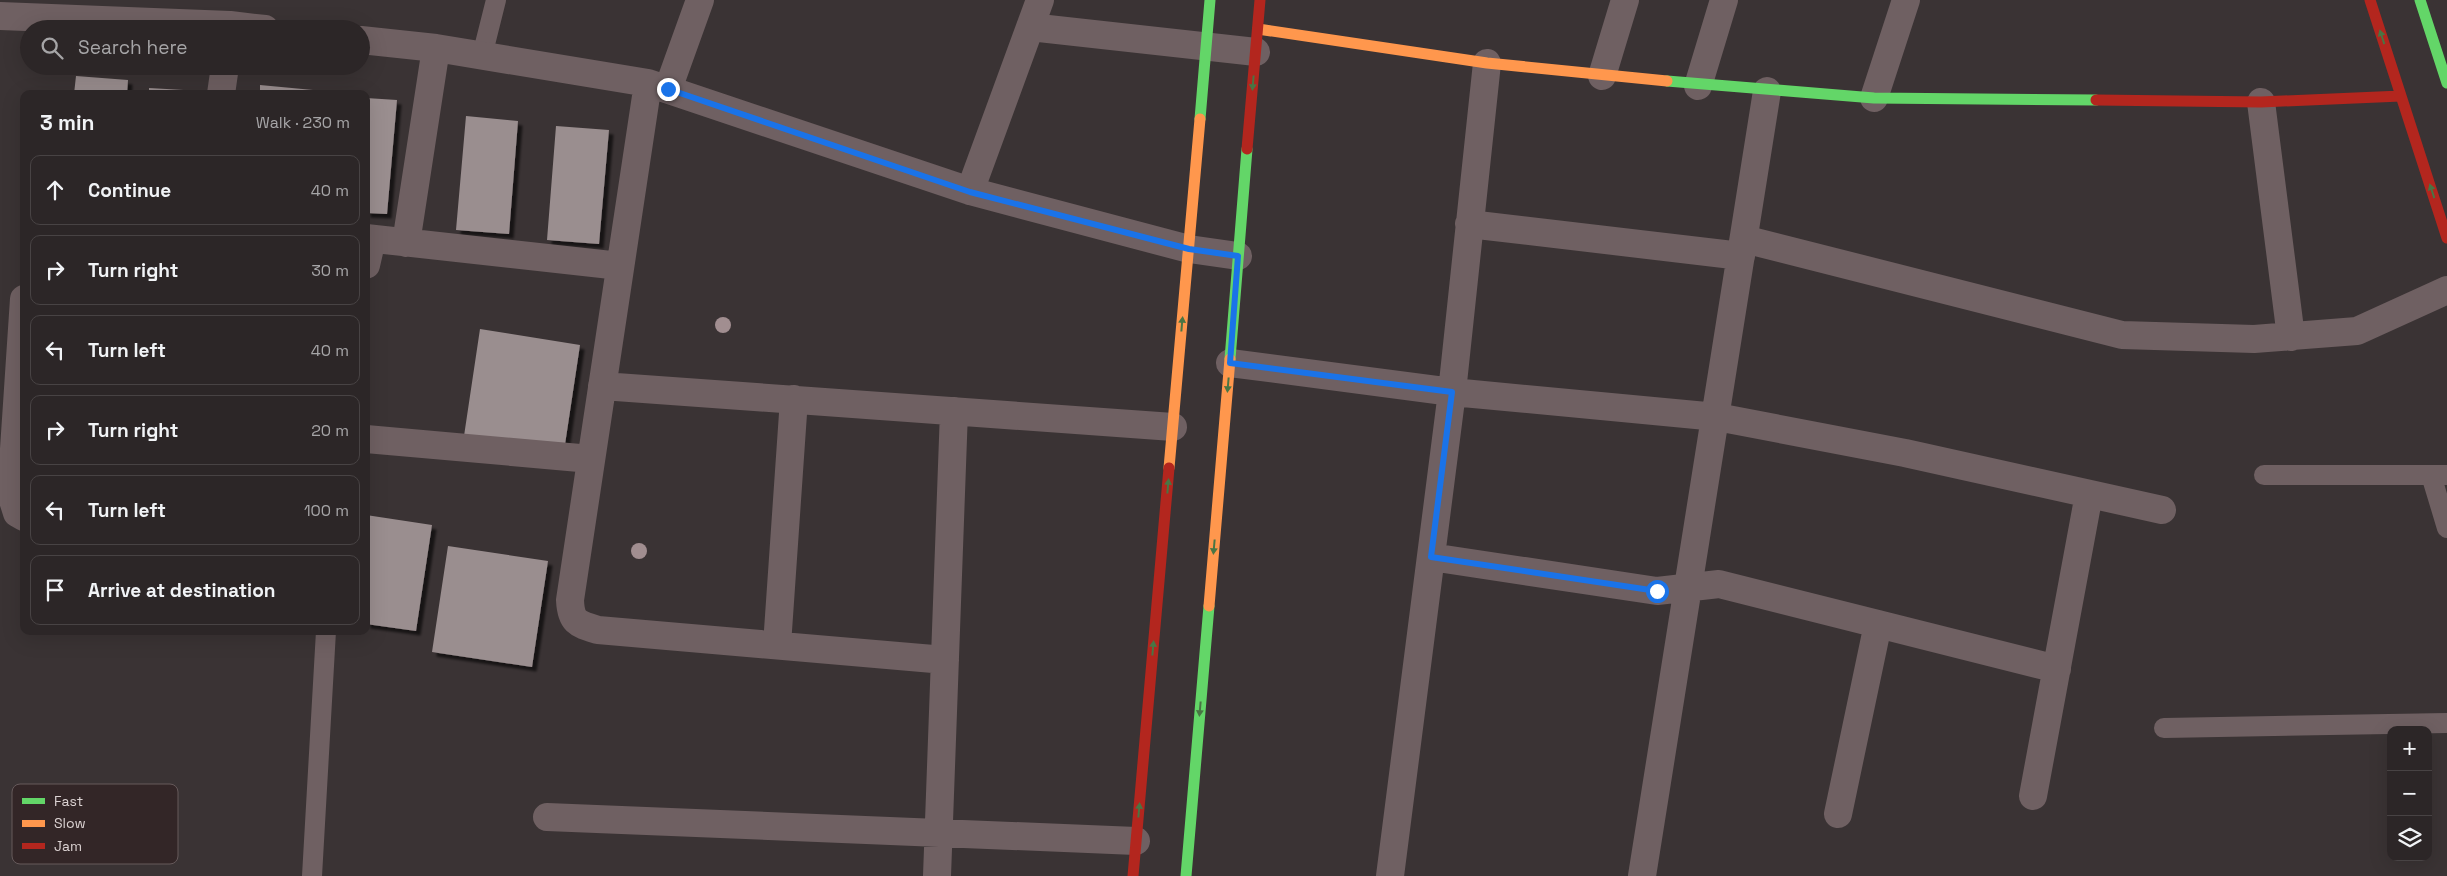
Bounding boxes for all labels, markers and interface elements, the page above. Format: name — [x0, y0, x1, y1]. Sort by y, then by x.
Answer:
search box — [20, 20, 370, 75]
one-way arrow — [2377, 29, 2385, 44]
icon: search — [38, 34, 66, 62]
text: Search here — [78, 35, 188, 60]
one-way arrow — [1249, 76, 1257, 92]
route end — [657, 78, 680, 101]
text: 3 min — [40, 109, 95, 136]
text: Walk · 230 m — [256, 112, 350, 133]
icon: ahead — [41, 176, 69, 204]
text: Continue — [88, 178, 171, 203]
text: 40 m — [311, 180, 349, 201]
one-way arrow — [2428, 183, 2436, 198]
icon: right — [41, 256, 69, 284]
text: Turn right — [88, 258, 178, 283]
text: 30 m — [311, 260, 349, 281]
one-way arrow — [1178, 316, 1186, 332]
icon: left — [41, 336, 69, 364]
text: Turn left — [88, 338, 166, 363]
text: 40 m — [311, 340, 349, 361]
one-way arrow — [1224, 377, 1232, 393]
icon: right — [41, 416, 69, 444]
text: Turn right — [88, 418, 178, 443]
text: 20 m — [311, 420, 349, 441]
one-way arrow — [1164, 478, 1172, 494]
icon: left — [41, 496, 69, 524]
text: Turn left — [88, 498, 166, 523]
text: 100 m — [304, 500, 349, 521]
one-way arrow — [1210, 539, 1218, 555]
icon: arrive — [41, 576, 69, 604]
text: Arrive at destination — [88, 578, 276, 603]
route start — [1646, 580, 1669, 603]
one-way arrow — [1150, 640, 1158, 656]
one-way arrow — [1196, 701, 1204, 717]
map controls — [2387, 726, 2432, 861]
button: + — [2387, 726, 2432, 771]
button: − — [2387, 771, 2432, 816]
legend — [12, 784, 178, 864]
text: Fast — [54, 792, 83, 810]
one-way arrow — [1135, 802, 1143, 818]
text: Slow — [54, 814, 86, 832]
button: layers — [2387, 816, 2432, 861]
text: Jam — [54, 837, 82, 855]

